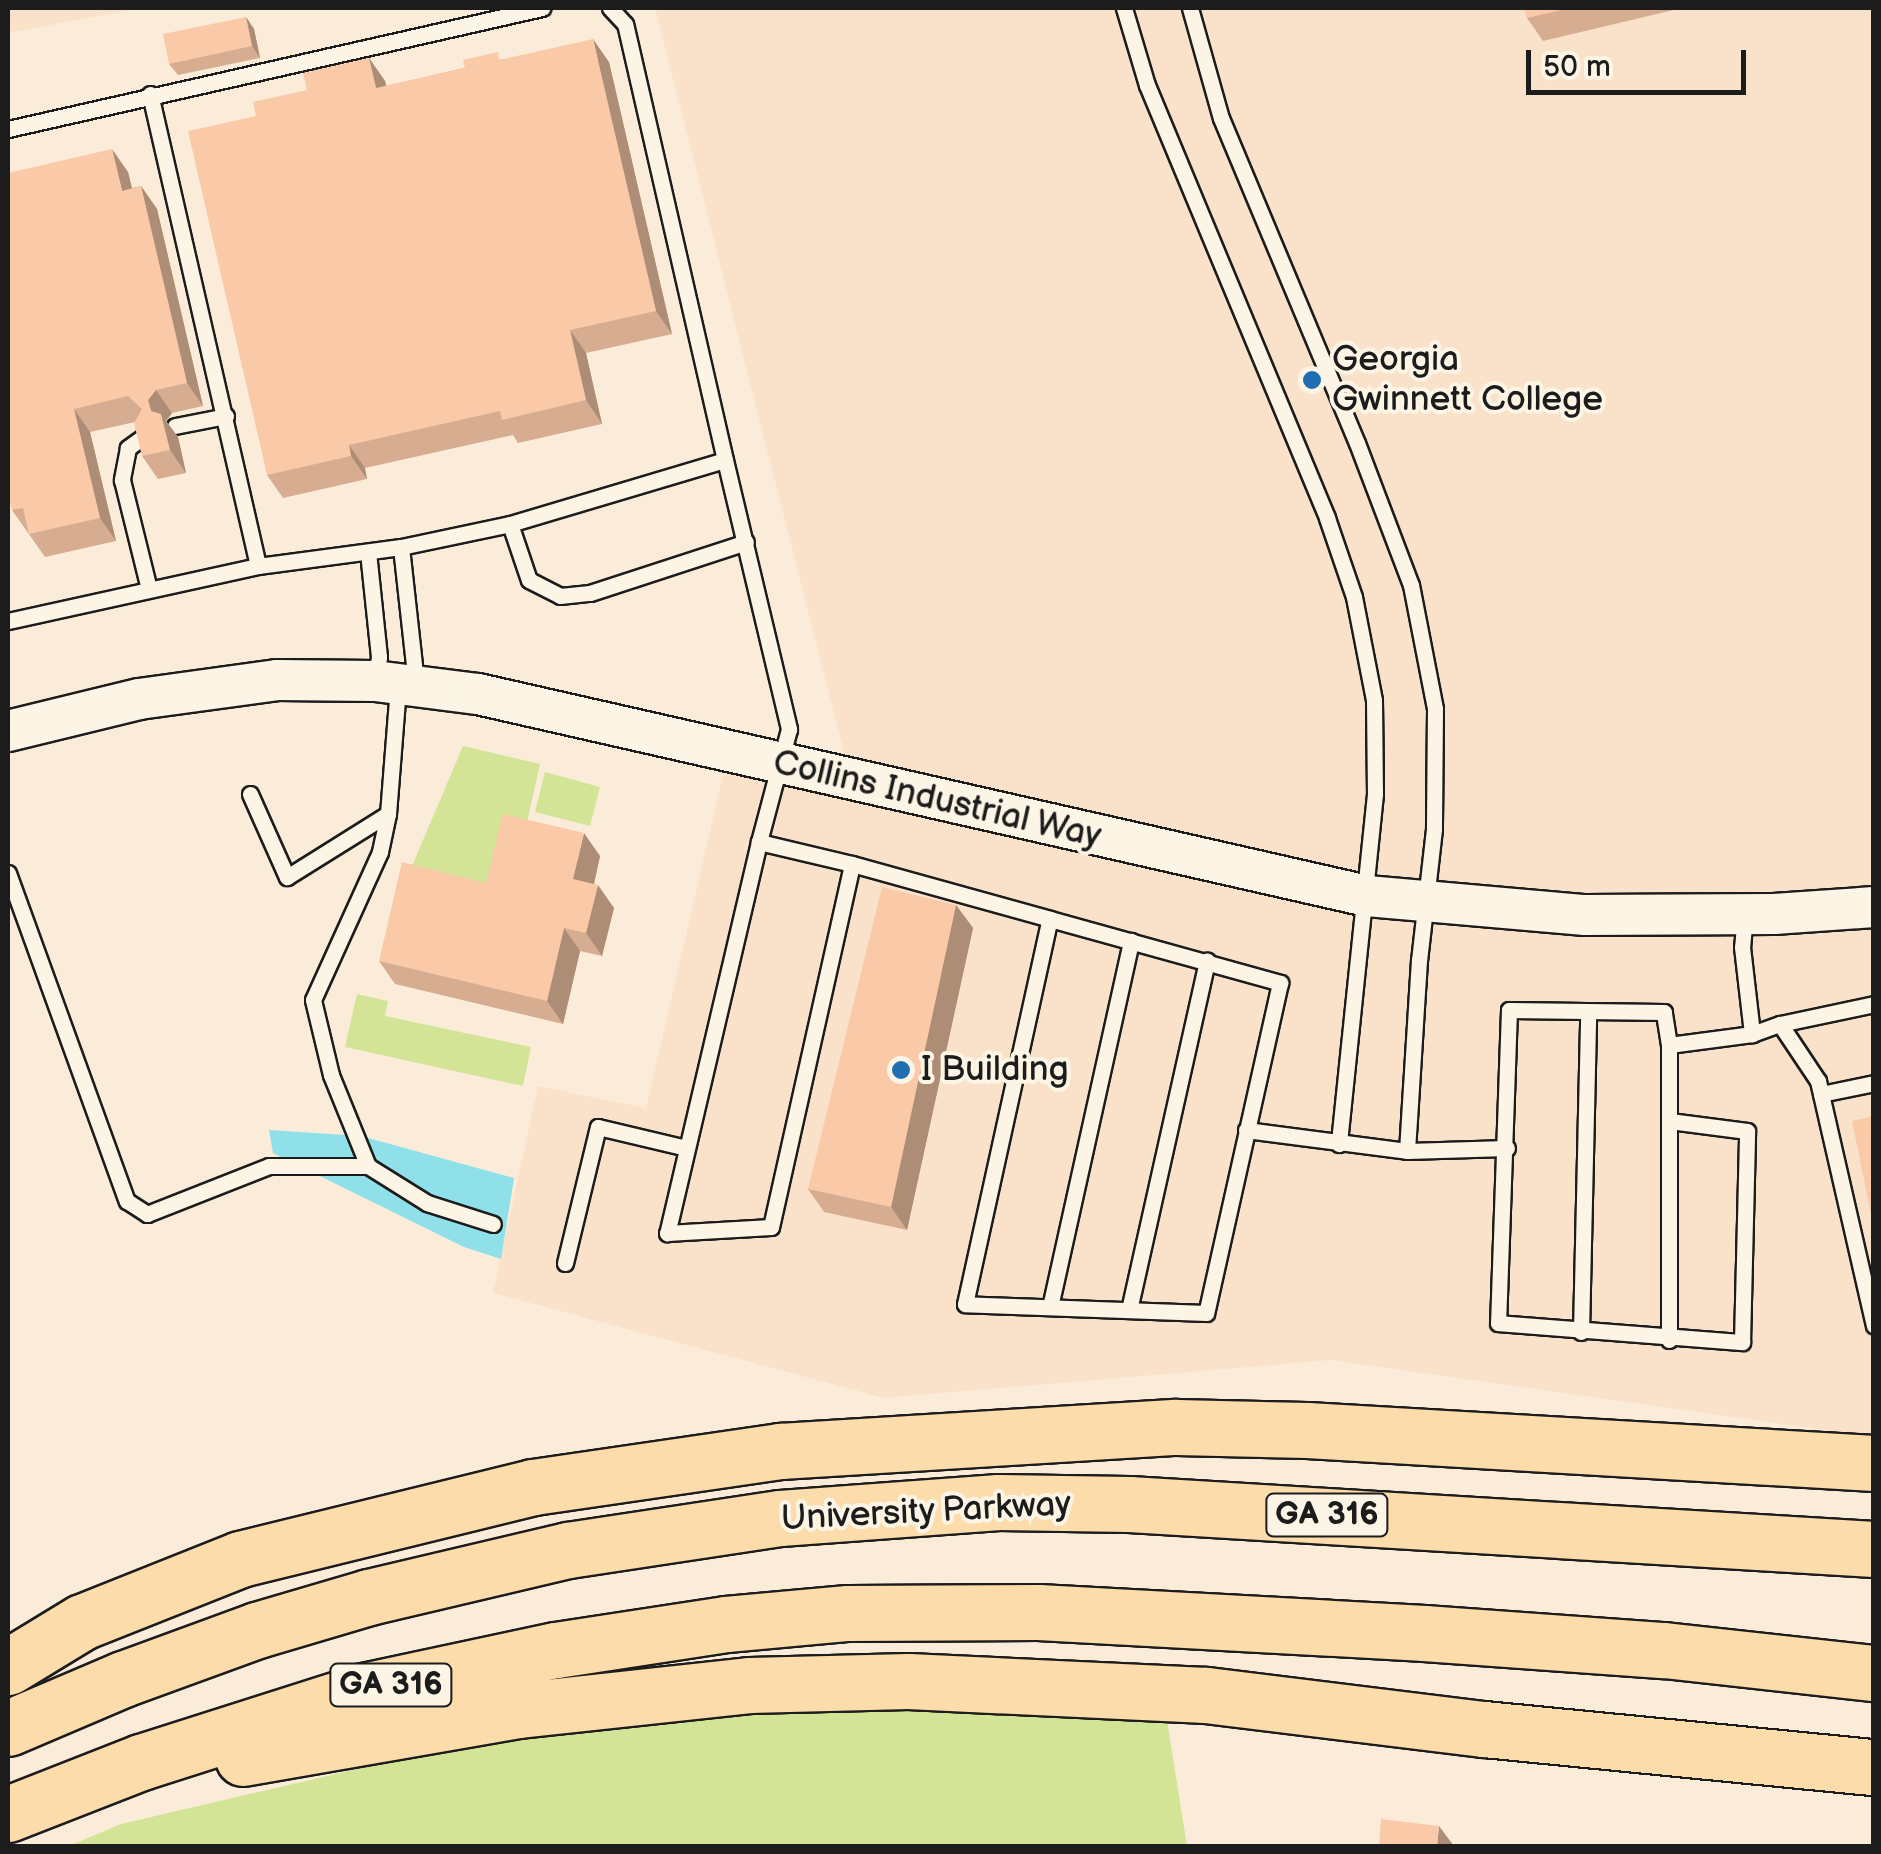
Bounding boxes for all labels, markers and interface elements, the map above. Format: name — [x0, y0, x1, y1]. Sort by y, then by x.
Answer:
scale bar — [1531, 30, 1751, 92]
text: 50 m — [1543, 49, 1611, 85]
place label: Georgia Gwinnett College — [1332, 339, 1603, 421]
marker: Georgia Gwinnett College — [1301, 369, 1323, 391]
street label: Collins Industrial Way — [768, 742, 1106, 858]
place label: I Building — [921, 1049, 1069, 1091]
marker: I Building — [890, 1059, 912, 1081]
street label: University Parkway — [779, 1483, 1073, 1541]
road number: GA 316 — [1264, 1488, 1390, 1542]
road number: GA 316 — [328, 1658, 454, 1712]

